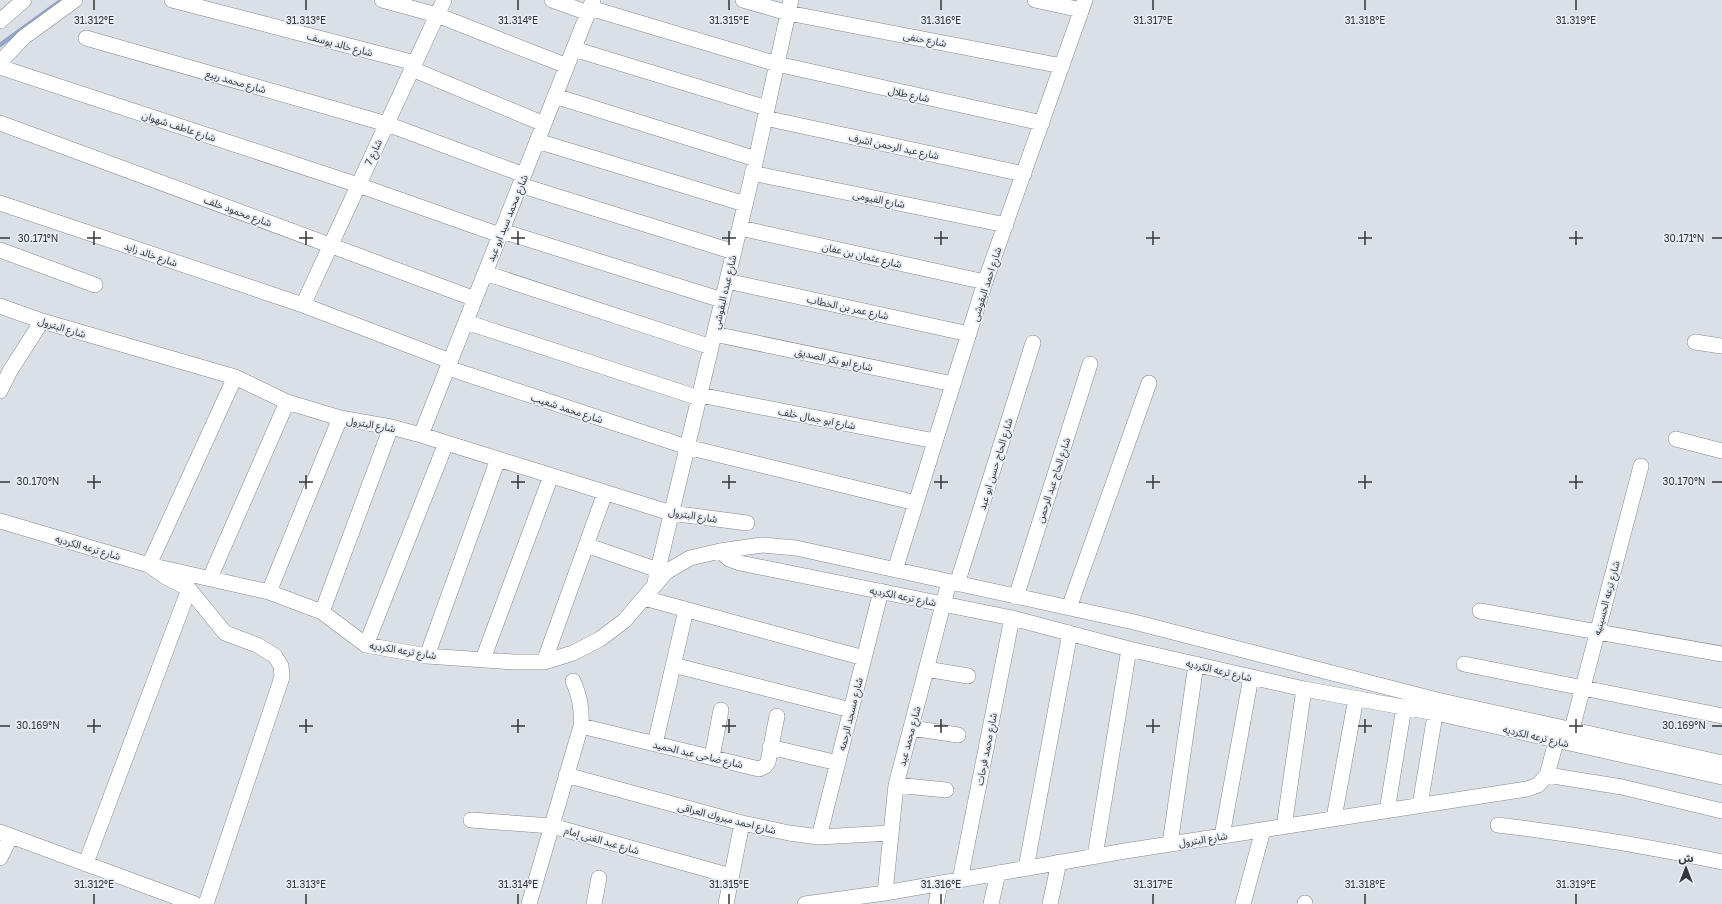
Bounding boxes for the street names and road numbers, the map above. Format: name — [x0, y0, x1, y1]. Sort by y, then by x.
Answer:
street label: شارع خالد يوسف — [305, 29, 374, 61]
street label: شارع حنفى — [902, 29, 948, 51]
street label: شارع محمد ربيع — [204, 67, 268, 97]
street label: شارع طلال — [887, 84, 931, 106]
street label: شارع عاطف شهوان — [140, 108, 218, 146]
street label: شارع عبد الرحمن اشرف — [847, 131, 940, 163]
street label: شارع 7 — [362, 137, 386, 168]
street label: شارع محمد سيد ابو عيد — [484, 173, 532, 264]
street label: شارع الفيومى — [851, 188, 906, 212]
street label: شارع محمود خلف — [202, 193, 274, 231]
street label: شارع خالد زايد — [122, 239, 179, 271]
street label: شارع عثمان بن عفان — [821, 240, 903, 272]
street label: شارع احمد البقوشى — [968, 245, 1006, 323]
street label: شارع عبده البقوشى — [710, 254, 740, 331]
street label: شارع عمر بن الخطاب — [806, 292, 890, 323]
street label: شارع البترول — [36, 314, 88, 342]
street label: شارع ابو بكر الصديق — [794, 345, 874, 375]
street label: شارع محمد شعيب — [529, 391, 605, 427]
street label: شارع ابو جمال خلف — [777, 405, 857, 433]
street label: شارع البترول — [345, 414, 397, 436]
street label: شارع الحاج حسن ابو عبد — [975, 416, 1017, 512]
street label: شارع الحاج عبد الرحمن — [1034, 436, 1074, 525]
street label: شارع البترول — [667, 505, 719, 527]
street label: شارع ترعه الكرديه — [53, 532, 122, 564]
street label: شارع ترعه الحسينيه — [1590, 559, 1624, 637]
street label: شارع ترعه الكرديه — [868, 584, 937, 610]
street label: شارع ترعه الكرديه — [368, 639, 437, 663]
street label: شارع ترعه الكرديه — [1184, 657, 1253, 685]
street label: شارع مسجد الرحمه — [835, 676, 867, 752]
street label: شارع محمد عيد — [895, 705, 925, 768]
street label: شارع محمد فرحات — [973, 711, 1001, 787]
street label: شارع ترعه الكرديه — [1501, 723, 1570, 751]
street label: شارع ضاحى عبد الحميد — [651, 738, 744, 772]
street label: شارع احمد مبروك العراقى — [676, 800, 777, 838]
street label: شارع عبد الغنى إمام — [562, 824, 641, 859]
street label: شارع البترول — [1178, 829, 1229, 851]

